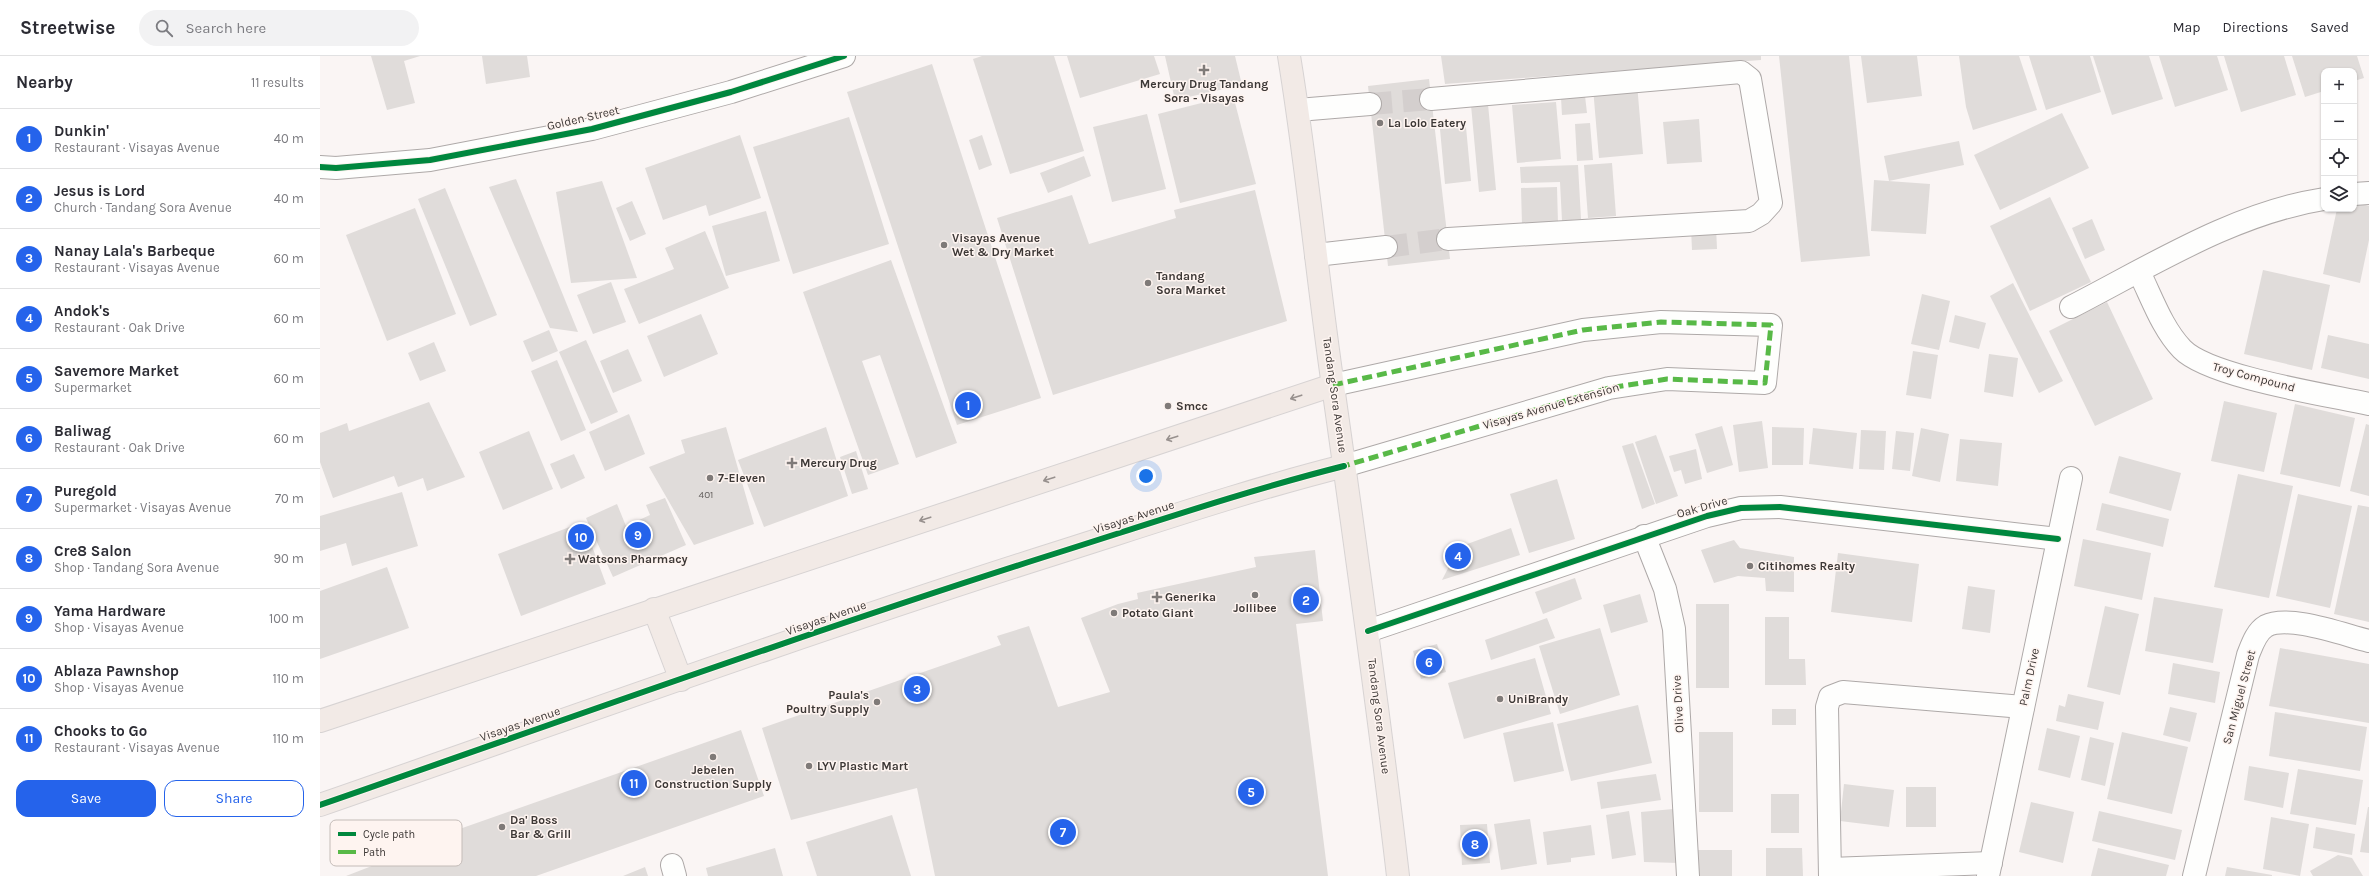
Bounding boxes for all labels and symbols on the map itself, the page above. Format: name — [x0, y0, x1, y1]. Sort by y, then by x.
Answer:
marker: Mercury Drug Tandang Sora - Visayas — [1199, 65, 1209, 75]
place label: Mercury Drug Tandang Sora - Visayas — [1140, 77, 1268, 105]
street label: Golden Street — [545, 103, 621, 133]
place label: La Lolo Eatery — [1388, 116, 1466, 130]
marker: La Lolo Eatery — [1375, 118, 1385, 128]
place label: Visayas Avenue Wet & Dry Market — [952, 231, 1054, 259]
marker: Visayas Avenue Wet & Dry Market — [939, 240, 949, 250]
place label: Tandang Sora Market — [1156, 269, 1226, 297]
marker: Tandang Sora Market — [1143, 278, 1153, 288]
street label: Tandang Sora Avenue — [1320, 336, 1350, 454]
street label: Troy Compound — [2211, 359, 2297, 395]
street label: Visayas Avenue Extension — [1481, 380, 1621, 432]
pin: 1 — [955, 390, 981, 420]
one-way arrow — [1289, 394, 1302, 401]
place label: Smcc — [1176, 399, 1208, 413]
marker: Smcc — [1163, 401, 1173, 411]
one-way arrow — [1166, 435, 1179, 442]
place label: Mercury Drug — [800, 456, 877, 470]
marker: Mercury Drug — [787, 458, 797, 468]
your location — [1136, 466, 1156, 486]
place label: 7-Eleven — [718, 471, 766, 485]
marker: 7-Eleven — [705, 473, 715, 483]
one-way arrow — [1043, 475, 1055, 483]
house number: 401 — [699, 489, 713, 501]
street label: Oak Drive — [1675, 493, 1729, 521]
street label: Visayas Avenue — [1092, 497, 1176, 537]
one-way arrow — [920, 516, 932, 524]
pin: 9 — [625, 520, 651, 550]
pin: 10 — [568, 522, 594, 552]
pin: 4 — [1445, 541, 1471, 571]
place label: Watsons Pharmacy — [578, 552, 688, 566]
marker: Watsons Pharmacy — [565, 554, 575, 564]
place label: Citihomes Realty — [1758, 559, 1855, 573]
marker: Citihomes Realty — [1745, 561, 1755, 571]
pin: 2 — [1293, 585, 1319, 615]
place label: Generika — [1165, 590, 1216, 604]
marker: Jollibee — [1250, 590, 1260, 600]
marker: Generika — [1152, 592, 1162, 602]
street label: Visayas Avenue — [784, 598, 868, 638]
place label: Jollibee — [1233, 601, 1277, 615]
place label: Potato Giant — [1122, 606, 1194, 620]
marker: Potato Giant — [1109, 608, 1119, 618]
pin: 6 — [1416, 647, 1442, 677]
street label: Palm Drive — [2016, 647, 2042, 707]
street label: San Miguel Street — [2220, 648, 2258, 746]
street label: Tandang Sora Avenue — [1365, 657, 1393, 775]
pin: 3 — [904, 674, 930, 704]
street label: Olive Drive — [1669, 675, 1687, 733]
place label: Paula's Poultry Supply — [786, 688, 869, 716]
place label: UniBrandy — [1508, 692, 1568, 706]
marker: UniBrandy — [1495, 694, 1505, 704]
marker: Paula's Poultry Supply — [872, 697, 882, 707]
street label: Visayas Avenue — [478, 704, 562, 744]
marker: Jebelen Construction Supply — [708, 752, 718, 762]
place label: LYV Plastic Mart — [817, 759, 909, 773]
marker: LYV Plastic Mart — [804, 761, 814, 771]
place label: Jebelen Construction Supply — [654, 763, 772, 791]
pin: 11 — [621, 768, 647, 798]
pin: 5 — [1238, 777, 1264, 807]
place label: Da' Boss Bar & Grill — [510, 813, 571, 841]
pin: 7 — [1050, 817, 1076, 847]
legend — [330, 820, 462, 866]
marker: Da' Boss Bar & Grill — [497, 822, 507, 832]
text: Cycle path — [363, 828, 415, 841]
pin: 8 — [1462, 829, 1488, 859]
text: Path — [363, 846, 386, 859]

